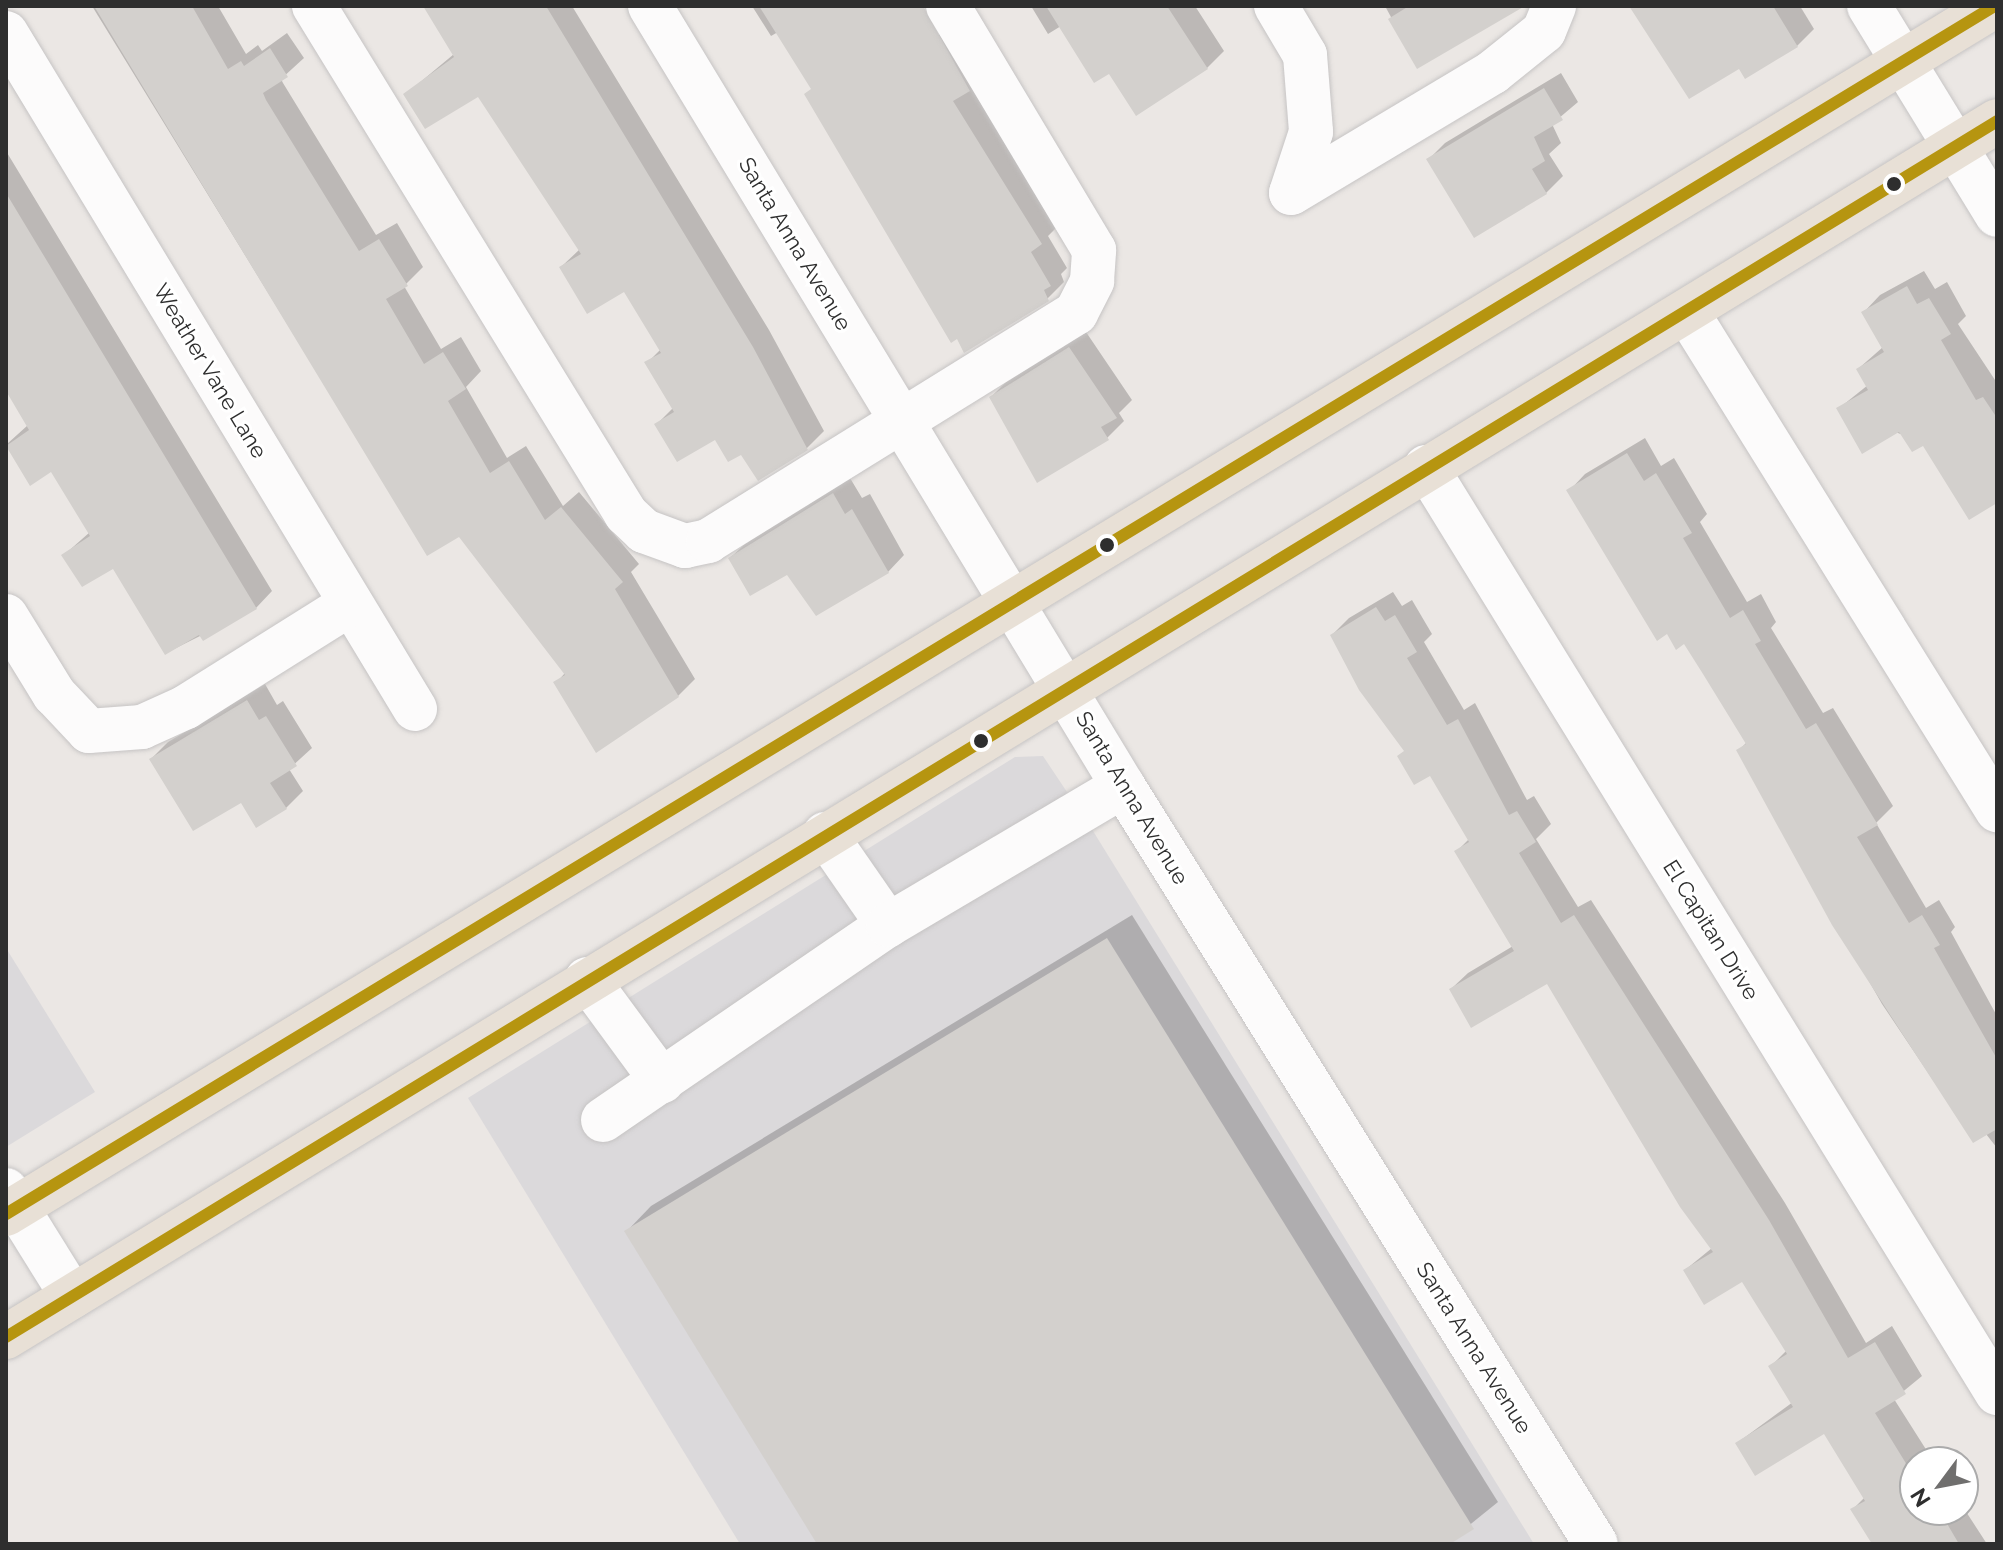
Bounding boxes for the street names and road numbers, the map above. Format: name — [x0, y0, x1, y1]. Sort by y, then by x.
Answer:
street label: Santa Anna Avenue — [733, 152, 857, 336]
street label: Weather Vane Lane — [147, 278, 273, 464]
street label: Santa Anna Avenue — [1070, 706, 1194, 890]
street label: El Capitan Drive — [1657, 855, 1765, 1005]
street label: Santa Anna Avenue — [1410, 1257, 1538, 1439]

